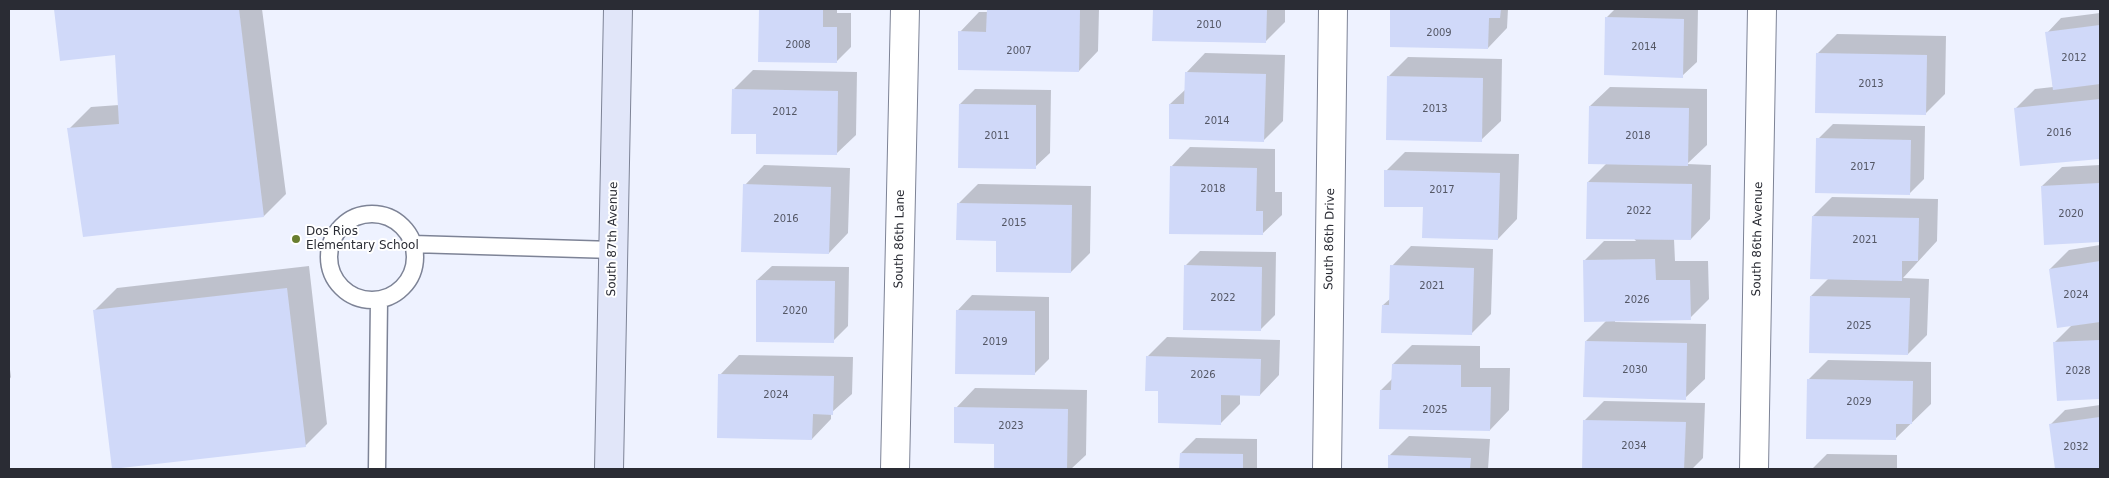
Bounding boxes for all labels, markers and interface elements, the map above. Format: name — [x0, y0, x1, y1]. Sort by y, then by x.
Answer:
house number: 2010 — [1196, 19, 1222, 31]
house number: 2009 — [1426, 27, 1452, 39]
house number: 2008 — [785, 39, 811, 51]
house number: 2014 — [1631, 41, 1657, 53]
house number: 2007 — [1006, 45, 1032, 57]
house number: 2012 — [2061, 52, 2087, 64]
house number: 2013 — [1858, 78, 1884, 90]
house number: 2013 — [1422, 103, 1448, 115]
house number: 2012 — [772, 106, 798, 118]
house number: 2014 — [1204, 115, 1230, 127]
house number: 2016 — [2046, 127, 2072, 139]
house number: 2011 — [984, 130, 1010, 142]
house number: 2018 — [1625, 130, 1651, 142]
house number: 2017 — [1850, 161, 1876, 173]
street label: South 87th Avenue — [605, 182, 621, 296]
street label: South 86th Avenue — [1750, 182, 1766, 296]
house number: 2018 — [1200, 183, 1226, 195]
house number: 2017 — [1429, 184, 1455, 196]
street label: South 86th Drive — [1322, 188, 1338, 290]
street label: South 86th Lane — [892, 189, 908, 289]
house number: 2022 — [1626, 205, 1652, 217]
house number: 2020 — [2058, 208, 2084, 220]
house number: 2016 — [773, 213, 799, 225]
house number: 2015 — [1001, 217, 1027, 229]
place label: Dos Rios Elementary School — [306, 225, 419, 253]
marker: Dos Rios Elementary School — [290, 233, 302, 245]
house number: 2021 — [1852, 234, 1878, 246]
house number: 2021 — [1419, 280, 1445, 292]
house number: 2024 — [2063, 289, 2089, 301]
house number: 2022 — [1210, 292, 1236, 304]
house number: 2026 — [1624, 294, 1650, 306]
house number: 2020 — [782, 305, 808, 317]
house number: 2025 — [1846, 320, 1872, 332]
house number: 2019 — [982, 336, 1008, 348]
house number: 2030 — [1622, 364, 1648, 376]
house number: 2028 — [2065, 365, 2091, 377]
house number: 2026 — [1190, 369, 1216, 381]
house number: 2024 — [763, 389, 789, 401]
house number: 2029 — [1846, 396, 1872, 408]
house number: 2025 — [1422, 404, 1448, 416]
house number: 2023 — [998, 420, 1024, 432]
house number: 2034 — [1621, 440, 1647, 452]
house number: 2032 — [2063, 441, 2089, 453]

